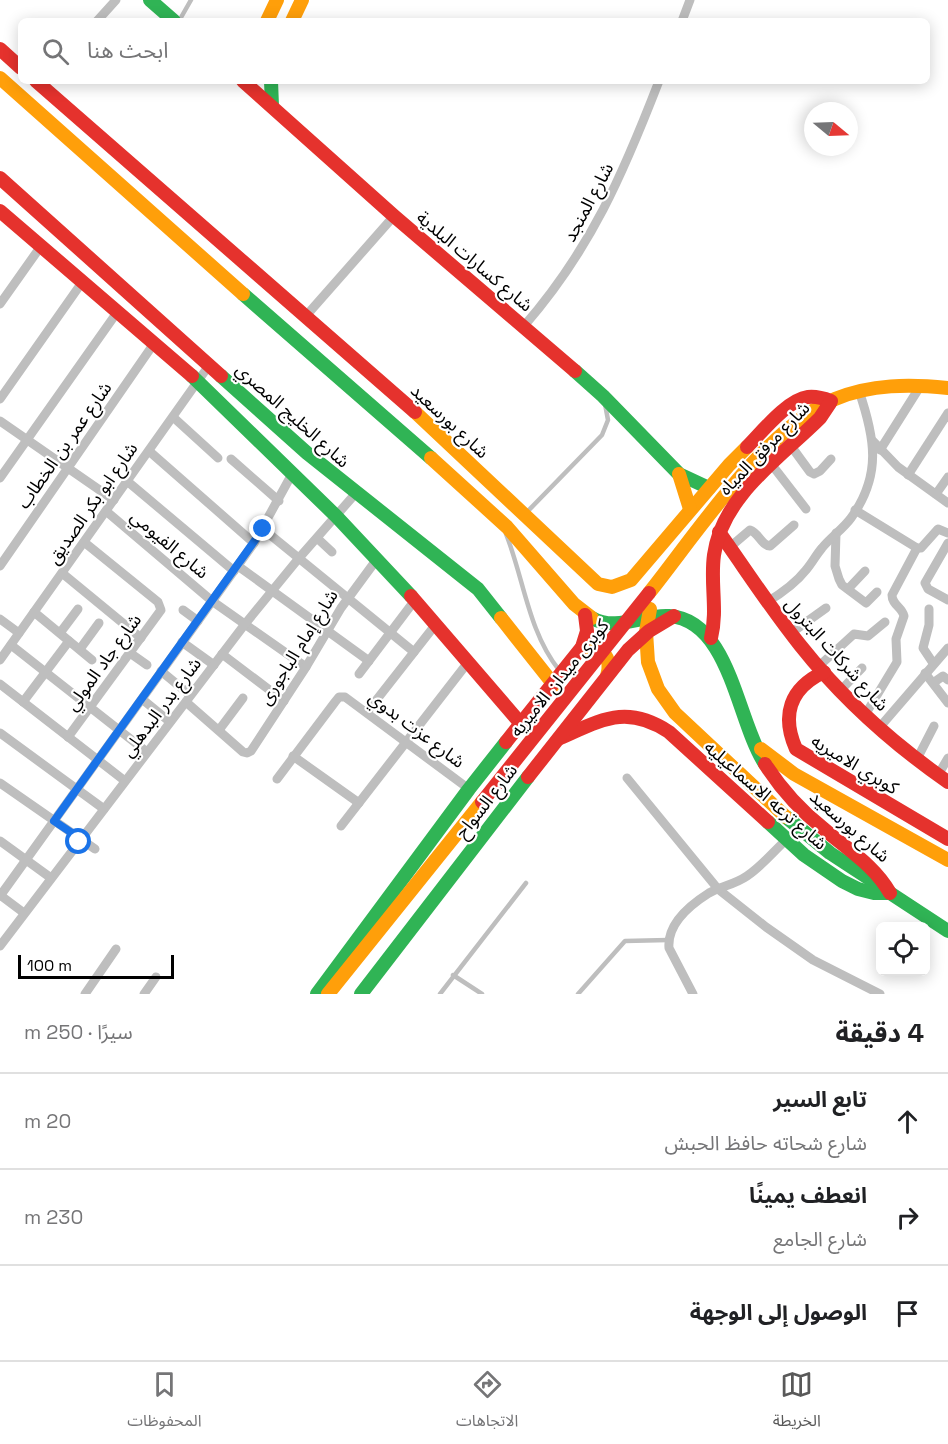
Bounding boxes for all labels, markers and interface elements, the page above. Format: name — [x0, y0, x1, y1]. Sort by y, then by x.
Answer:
search box — [18, 18, 930, 84]
icon: search — [39, 35, 72, 68]
text: ابحث هنا — [87, 36, 168, 64]
north arrow — [804, 102, 858, 156]
street label: شارع المنجد — [558, 159, 621, 247]
street label: شارع كسارات البلدية — [410, 206, 538, 319]
street label: شارع الخليج المصري — [229, 358, 355, 475]
street label: شارع عمر بن الخطاب — [12, 377, 119, 515]
street label: شارع بورسعيد — [404, 379, 494, 465]
street label: شارع مرفق المياه — [713, 396, 817, 502]
street label: شارع ابو بكر الصديق — [41, 438, 145, 570]
street label: شارع الفيومي — [124, 504, 214, 586]
route end — [249, 515, 275, 541]
street label: شارع إمام الباجورى — [253, 585, 345, 711]
street label: شارع شركات البترول — [778, 592, 894, 718]
street label: شارع جاد المولي — [60, 609, 148, 717]
street label: كوبرى ميدان الاميريه — [504, 614, 614, 742]
street label: شارع بدر البدهلي — [116, 653, 208, 763]
street label: شارع عزت بدوي — [363, 685, 470, 775]
street label: كوبري الاميريه — [806, 729, 903, 801]
street label: شارع ترعه الاسماعيليه — [698, 735, 832, 857]
street label: شارع السواح — [450, 759, 525, 845]
street label: شارع بورسعيد — [803, 785, 895, 869]
route start — [65, 828, 91, 854]
map controls — [876, 922, 930, 976]
button: locate — [876, 922, 930, 976]
scale bar — [18, 952, 174, 980]
text: 100 m — [27, 955, 72, 976]
text: 4 دقيقة — [835, 1016, 924, 1050]
text: سيرًا · 250 m — [24, 1019, 133, 1045]
text: تابع السير — [773, 1085, 867, 1113]
icon: ahead — [891, 1105, 924, 1138]
text: 20 m — [24, 1108, 71, 1134]
text: شارع شحاته حافظ الحبش — [665, 1130, 867, 1156]
text: انعطف يمينًا — [749, 1181, 867, 1209]
icon: right — [891, 1201, 924, 1234]
text: 230 m — [24, 1204, 83, 1230]
text: شارع الجامع — [773, 1226, 867, 1252]
icon: arrive — [891, 1297, 924, 1330]
text: الوصول إلى الوجهة — [690, 1298, 867, 1326]
tab: المحفوظات — [127, 1368, 201, 1438]
tab: الاتجاهات — [456, 1368, 518, 1438]
tab: الخريطة — [773, 1368, 821, 1438]

